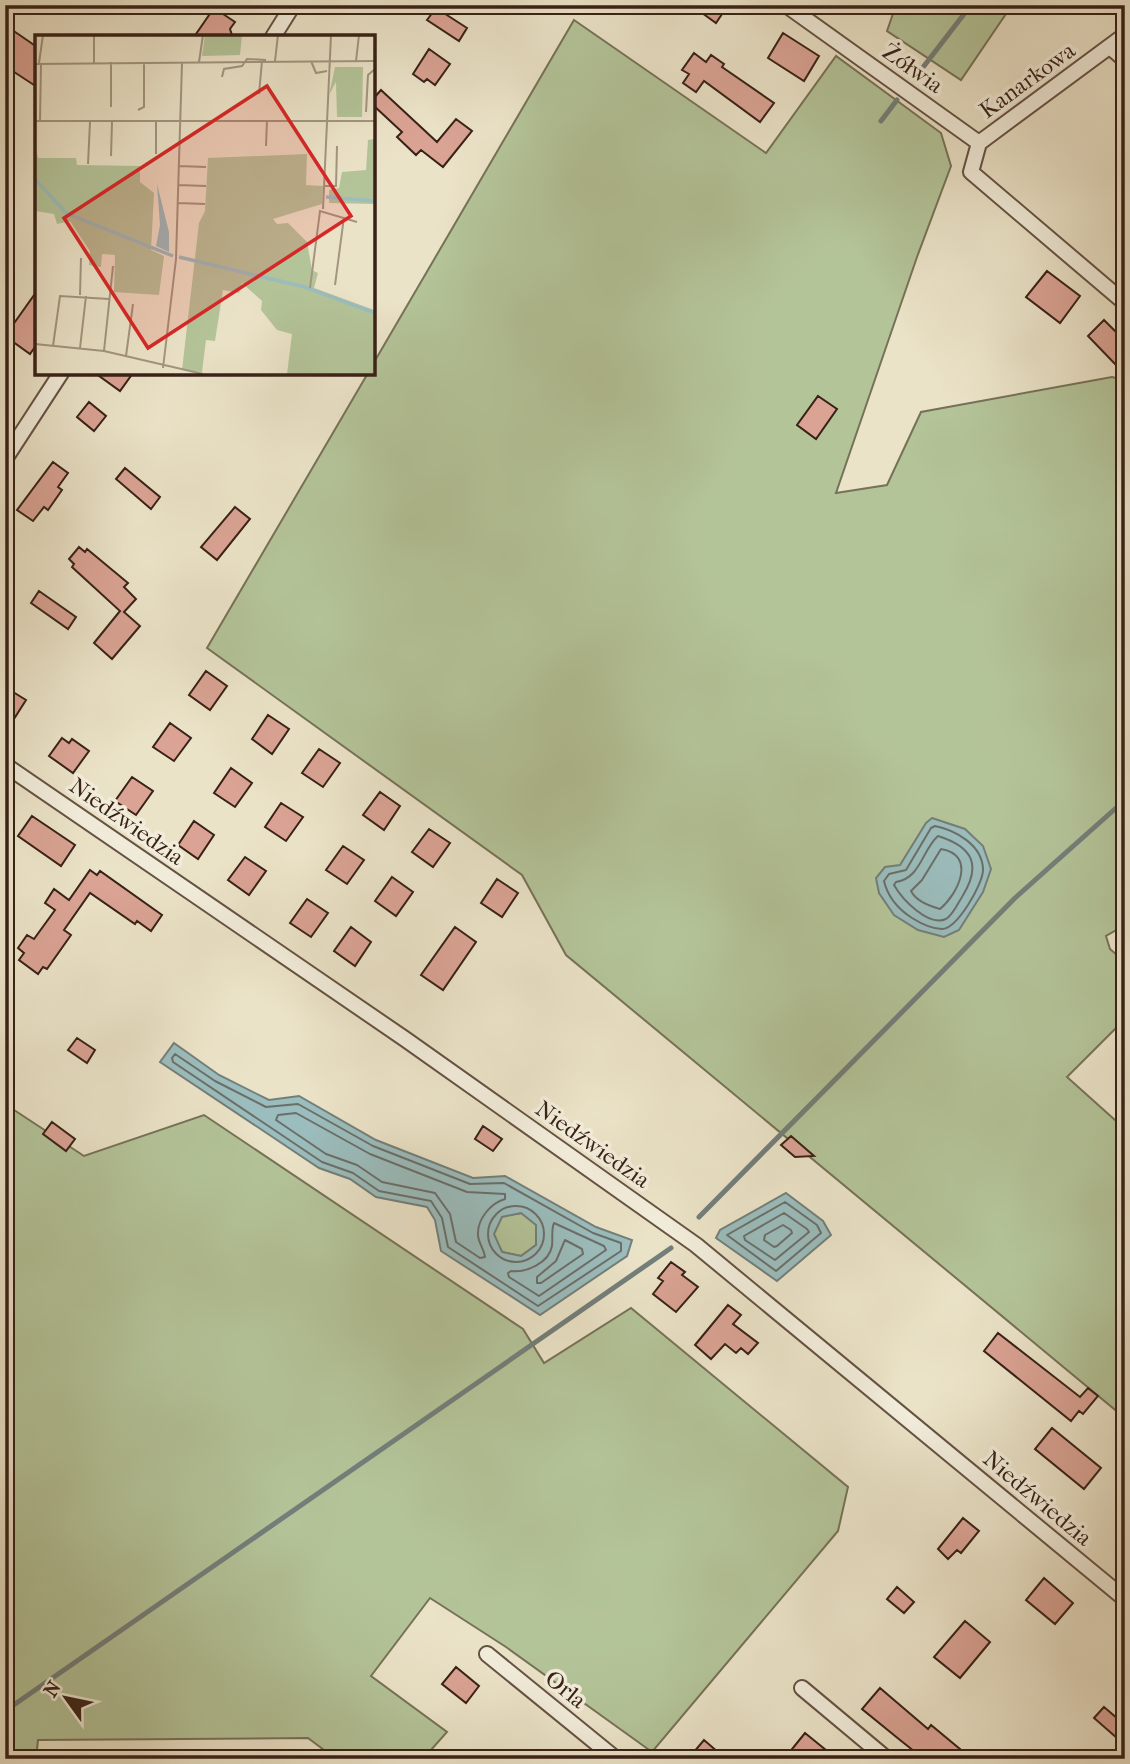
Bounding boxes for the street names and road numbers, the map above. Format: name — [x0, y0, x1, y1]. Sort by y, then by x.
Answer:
street label: Kanarkowa — [974, 37, 1081, 124]
street label: Żółwia — [877, 38, 948, 99]
street label: Niedźwiedzia — [64, 772, 189, 871]
street label: Niedźwiedzia — [530, 1095, 655, 1194]
street label: Niedźwiedzia — [978, 1445, 1098, 1552]
street label: Orla — [540, 1665, 592, 1714]

